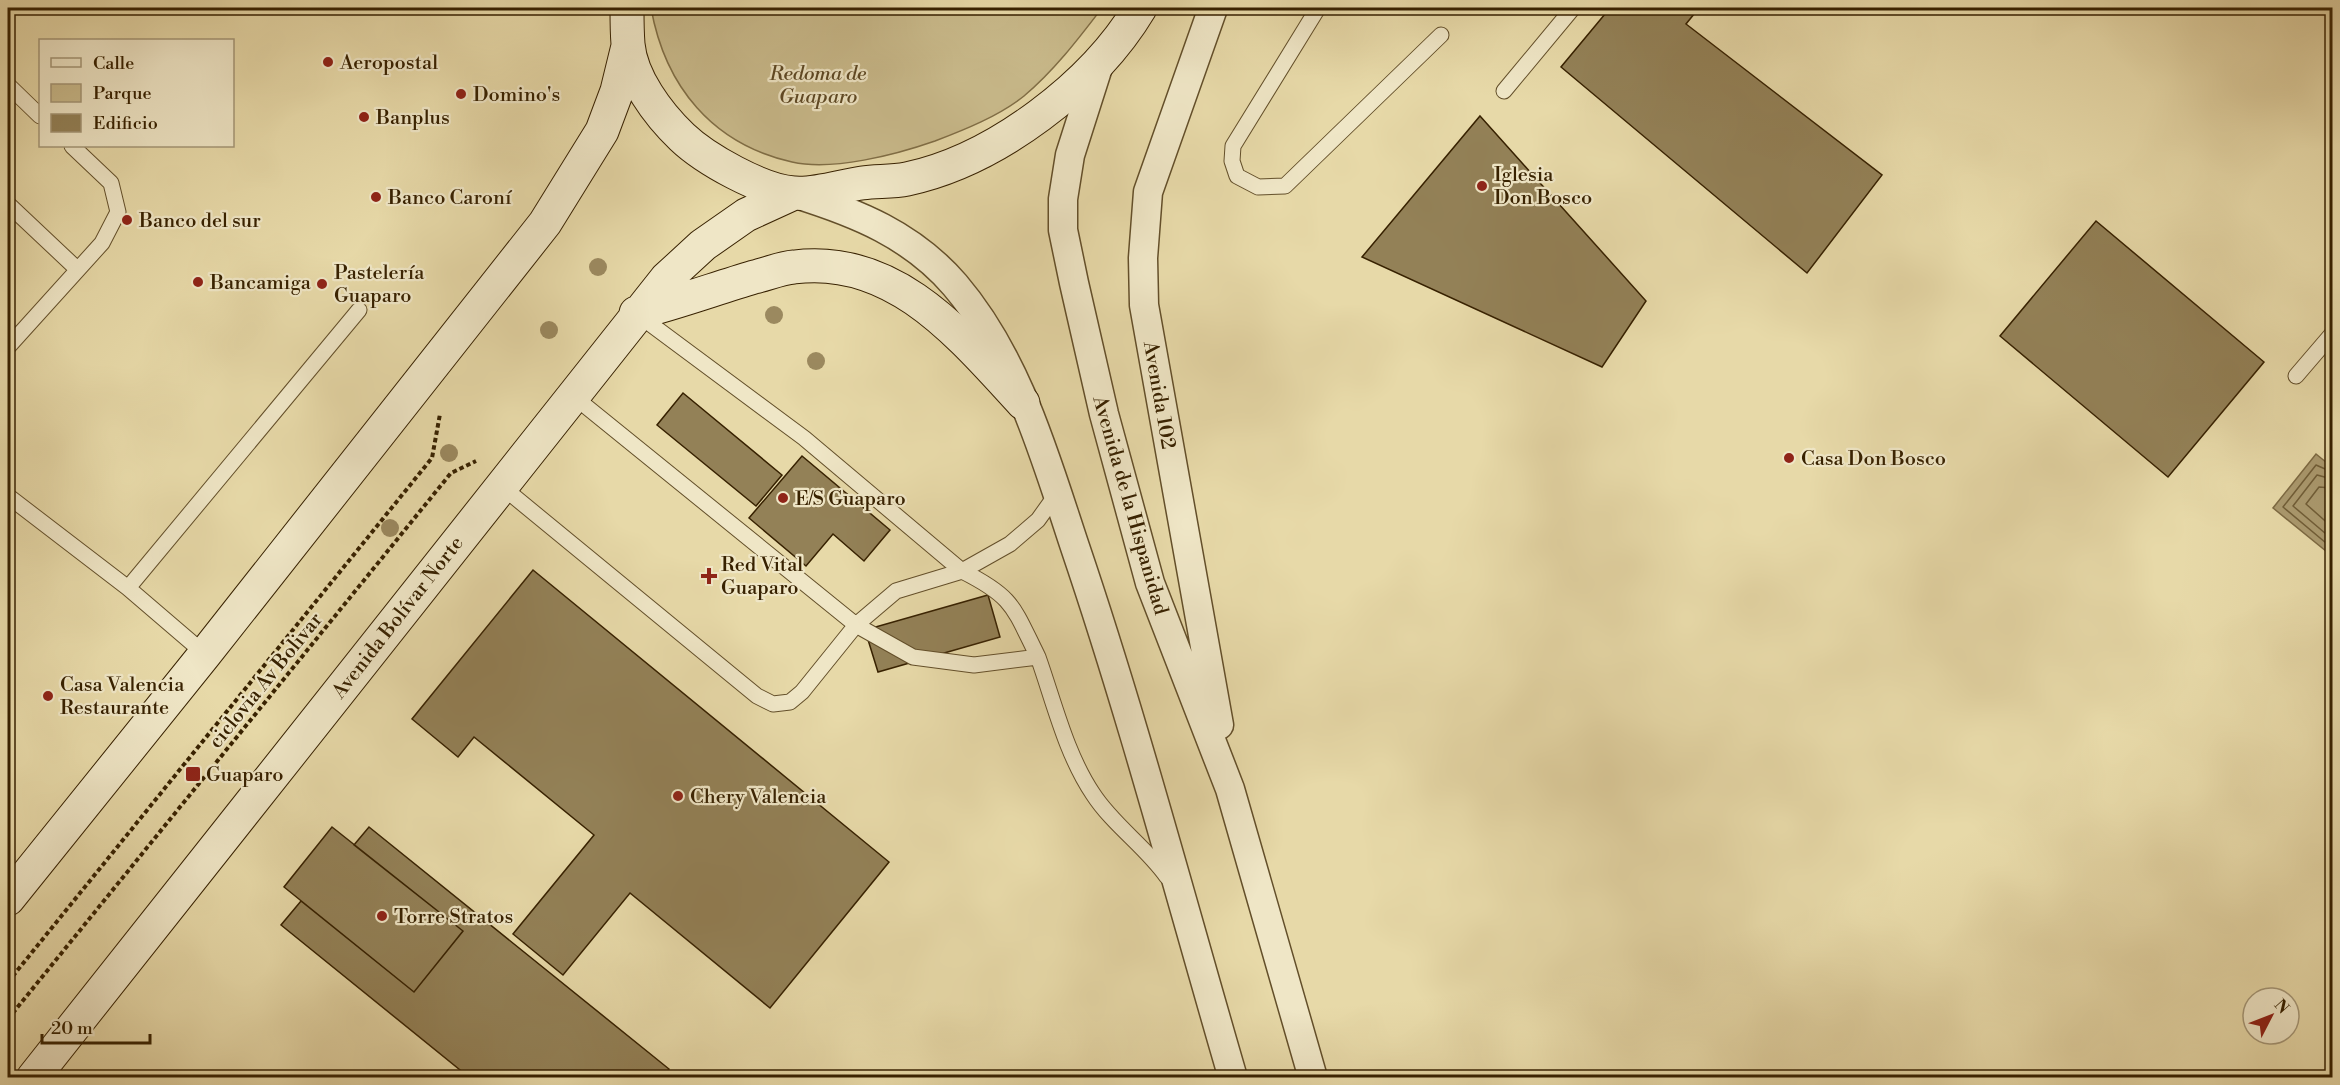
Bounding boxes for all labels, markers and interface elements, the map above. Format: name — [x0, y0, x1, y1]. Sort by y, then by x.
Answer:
legend — [39, 39, 234, 147]
place label: Aeropostal — [339, 51, 438, 76]
text: Calle — [93, 52, 134, 75]
marker: Aeropostal — [321, 55, 335, 69]
park label: Redoma de Guaparo — [769, 62, 867, 110]
text: Parque — [93, 82, 152, 105]
place label: Domino's — [473, 83, 560, 108]
marker: Domino's — [454, 87, 468, 101]
place label: Banplus — [375, 106, 450, 131]
marker: Banplus — [357, 110, 371, 124]
text: Edificio — [93, 112, 158, 135]
place label: Iglesia Don Bosco — [1494, 163, 1592, 211]
marker: Iglesia Don Bosco — [1475, 179, 1489, 193]
place label: Banco Caroní — [387, 186, 513, 211]
marker: Banco Caroní — [369, 190, 383, 204]
place label: Banco del sur — [138, 209, 261, 234]
marker: Banco del sur — [120, 213, 134, 227]
place label: Pastelería Guaparo — [334, 261, 425, 309]
place label: Bancamiga — [209, 271, 312, 296]
marker: Bancamiga — [191, 275, 205, 289]
marker: Pastelería Guaparo — [315, 277, 329, 291]
street label: Avenida 102 — [1137, 338, 1180, 451]
street label: Avenida de la Hispanidad — [1086, 392, 1173, 618]
place label: Casa Don Bosco — [1801, 447, 1946, 472]
marker: Casa Don Bosco — [1782, 451, 1796, 465]
place label: E/S Guaparo — [795, 487, 906, 512]
marker: E/S Guaparo — [776, 491, 790, 505]
street label: Avenida Bolívar Norte — [326, 532, 469, 705]
place label: Red Vital Guaparo — [721, 553, 803, 601]
marker: Red Vital Guaparo — [702, 569, 716, 583]
street label: ciclovia Av Bolivar — [204, 608, 329, 754]
place label: Casa Valencia Restaurante — [60, 673, 185, 721]
marker: Casa Valencia Restaurante — [41, 689, 55, 703]
place label: Guaparo — [206, 763, 284, 788]
marker: Guaparo — [184, 765, 202, 783]
place label: Chery Valencia — [690, 785, 827, 810]
marker: Chery Valencia — [671, 789, 685, 803]
place label: Torre Stratos — [394, 905, 513, 930]
marker: Torre Stratos — [375, 909, 389, 923]
north arrow — [2241, 986, 2301, 1046]
text: N — [2270, 995, 2293, 1018]
scale bar — [42, 1007, 150, 1045]
text: 20 m — [51, 1017, 93, 1040]

